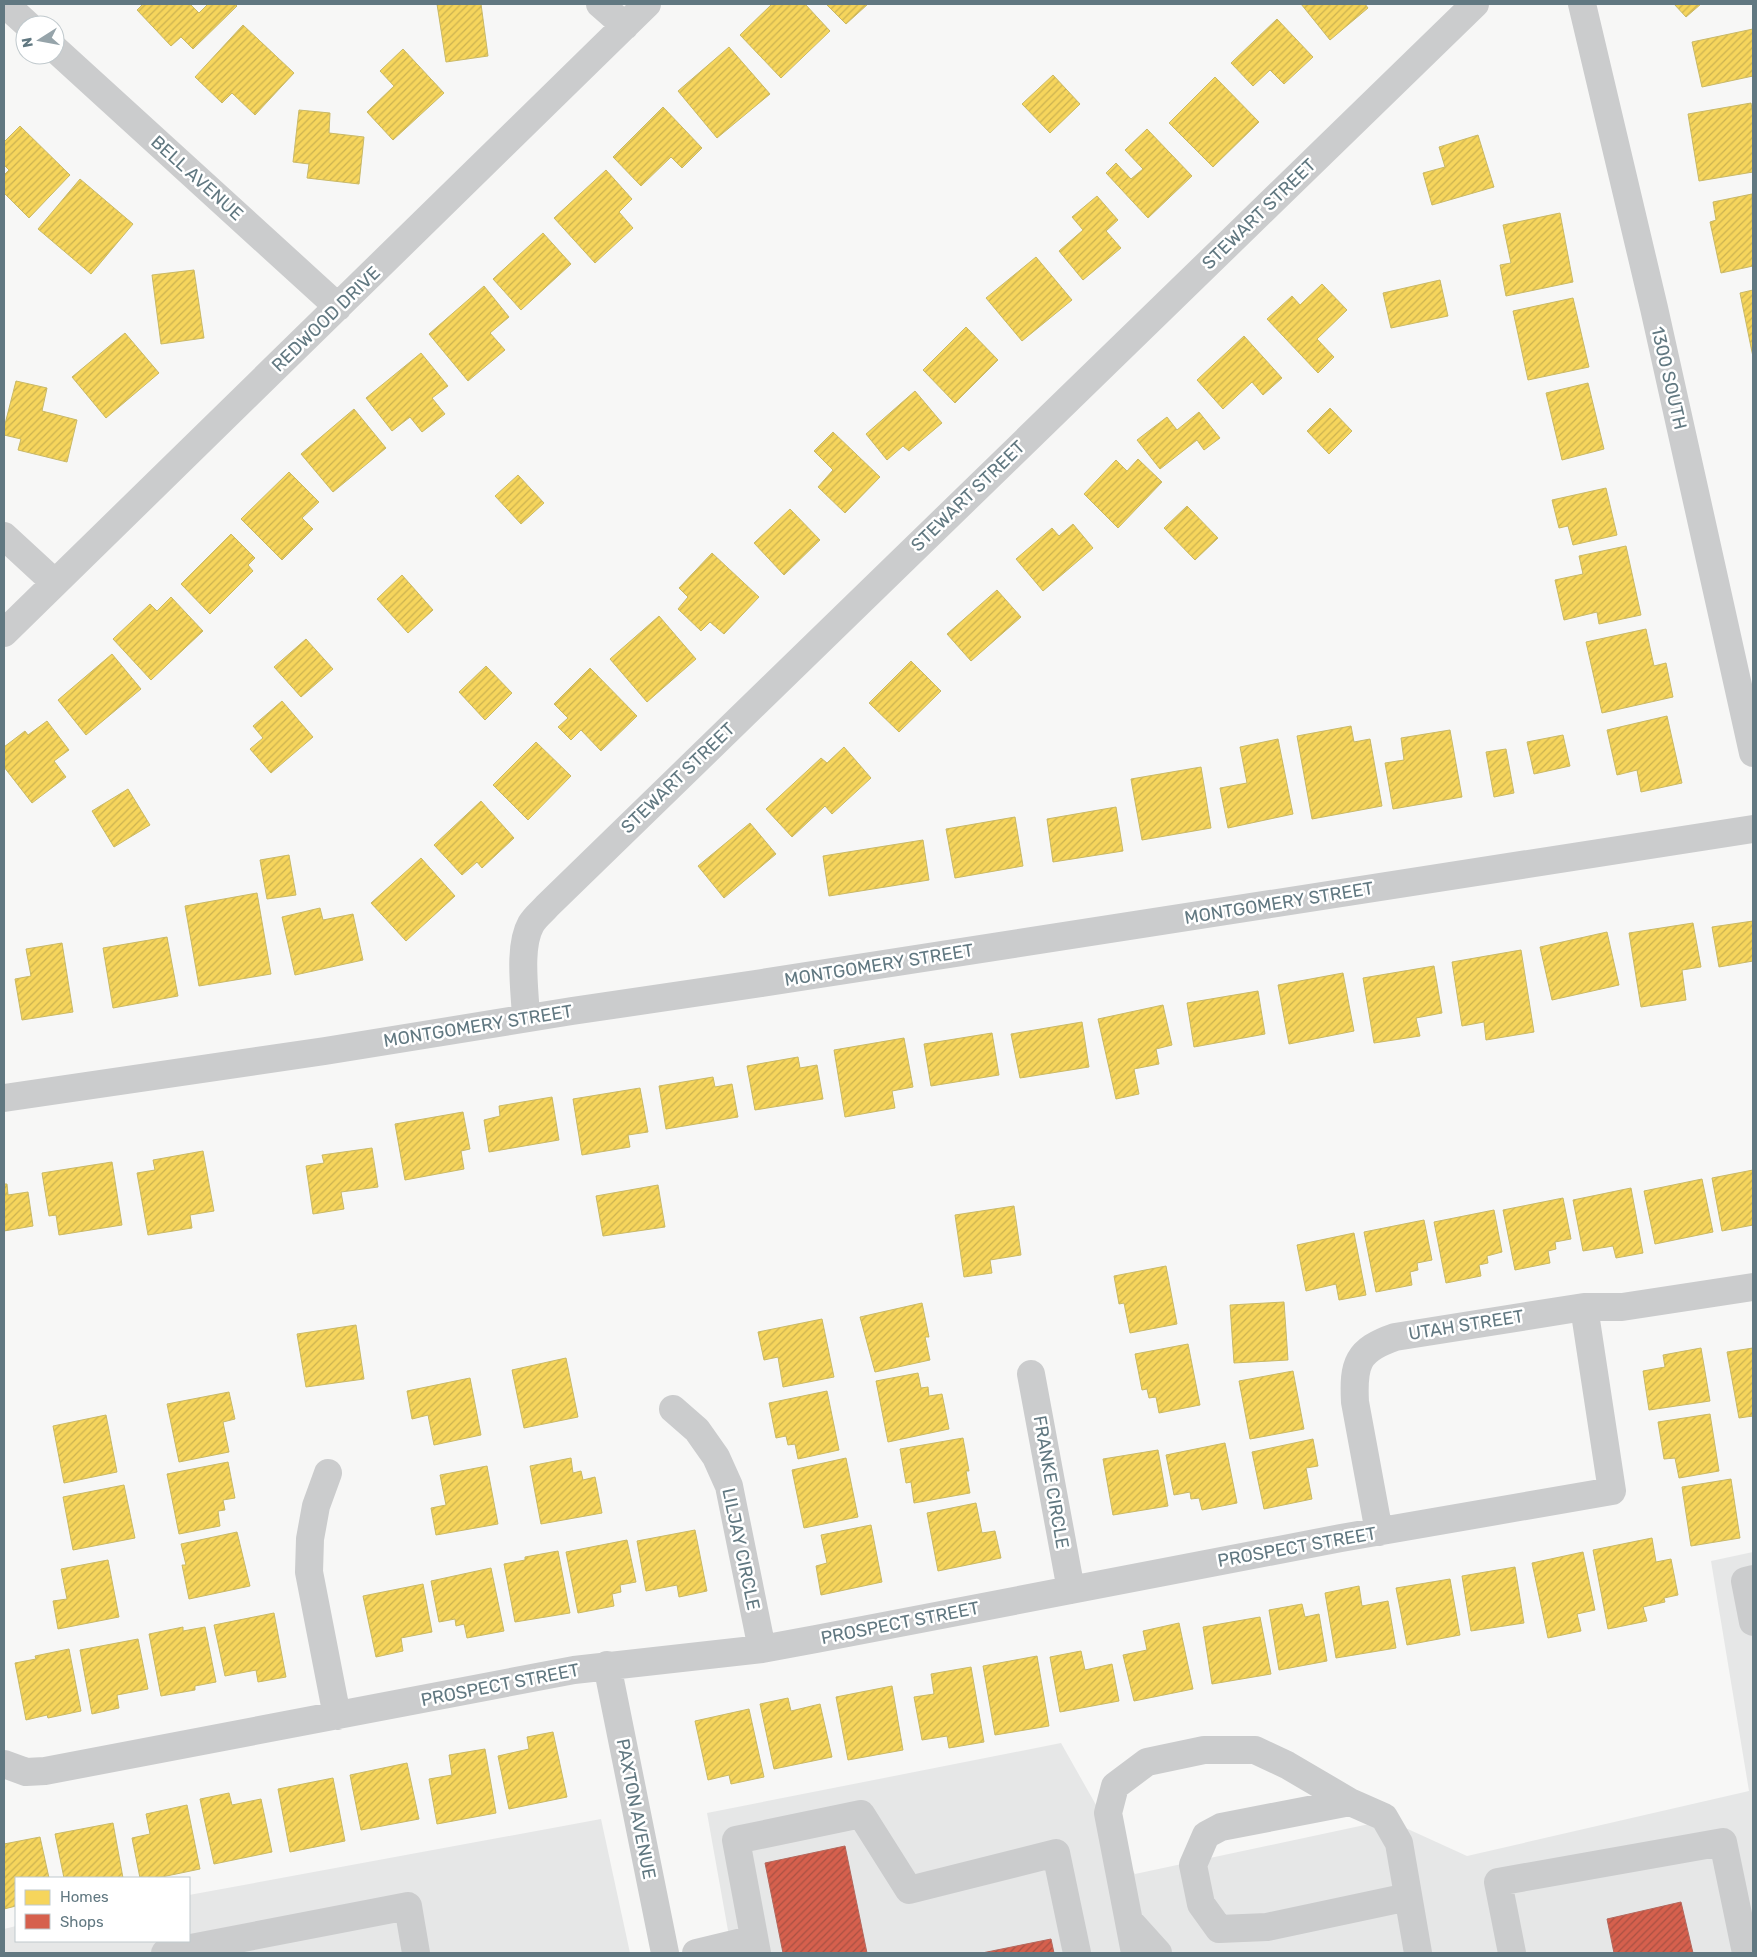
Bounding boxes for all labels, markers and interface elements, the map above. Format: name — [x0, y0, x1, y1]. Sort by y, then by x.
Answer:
north arrow — [15, 15, 65, 65]
text: N — [18, 36, 37, 49]
street label: BELL AVENUE — [146, 131, 248, 225]
street label: STEWART STREET — [1197, 154, 1321, 274]
street label: REDWOOD DRIVE — [267, 262, 385, 376]
street label: 1300 SOUTH — [1646, 324, 1692, 432]
street label: STEWART STREET — [906, 436, 1030, 556]
street label: STEWART STREET — [616, 718, 740, 838]
street label: MONTGOMERY STREET — [1183, 877, 1375, 929]
street label: MONTGOMERY STREET — [783, 939, 975, 991]
street label: MONTGOMERY STREET — [382, 1000, 574, 1052]
street label: UTAH STREET — [1407, 1305, 1525, 1345]
street label: FRANKE CIRCLE — [1028, 1414, 1074, 1550]
street label: LILJAY CIRCLE — [717, 1486, 765, 1612]
street label: PROSPECT STREET — [1216, 1522, 1378, 1572]
street label: PROSPECT STREET — [819, 1597, 981, 1649]
street label: PROSPECT STREET — [419, 1659, 581, 1711]
street label: PAXTON AVENUE — [612, 1737, 660, 1881]
legend — [15, 1877, 190, 1942]
text: Homes — [60, 1888, 109, 1906]
text: Shops — [60, 1913, 104, 1931]

